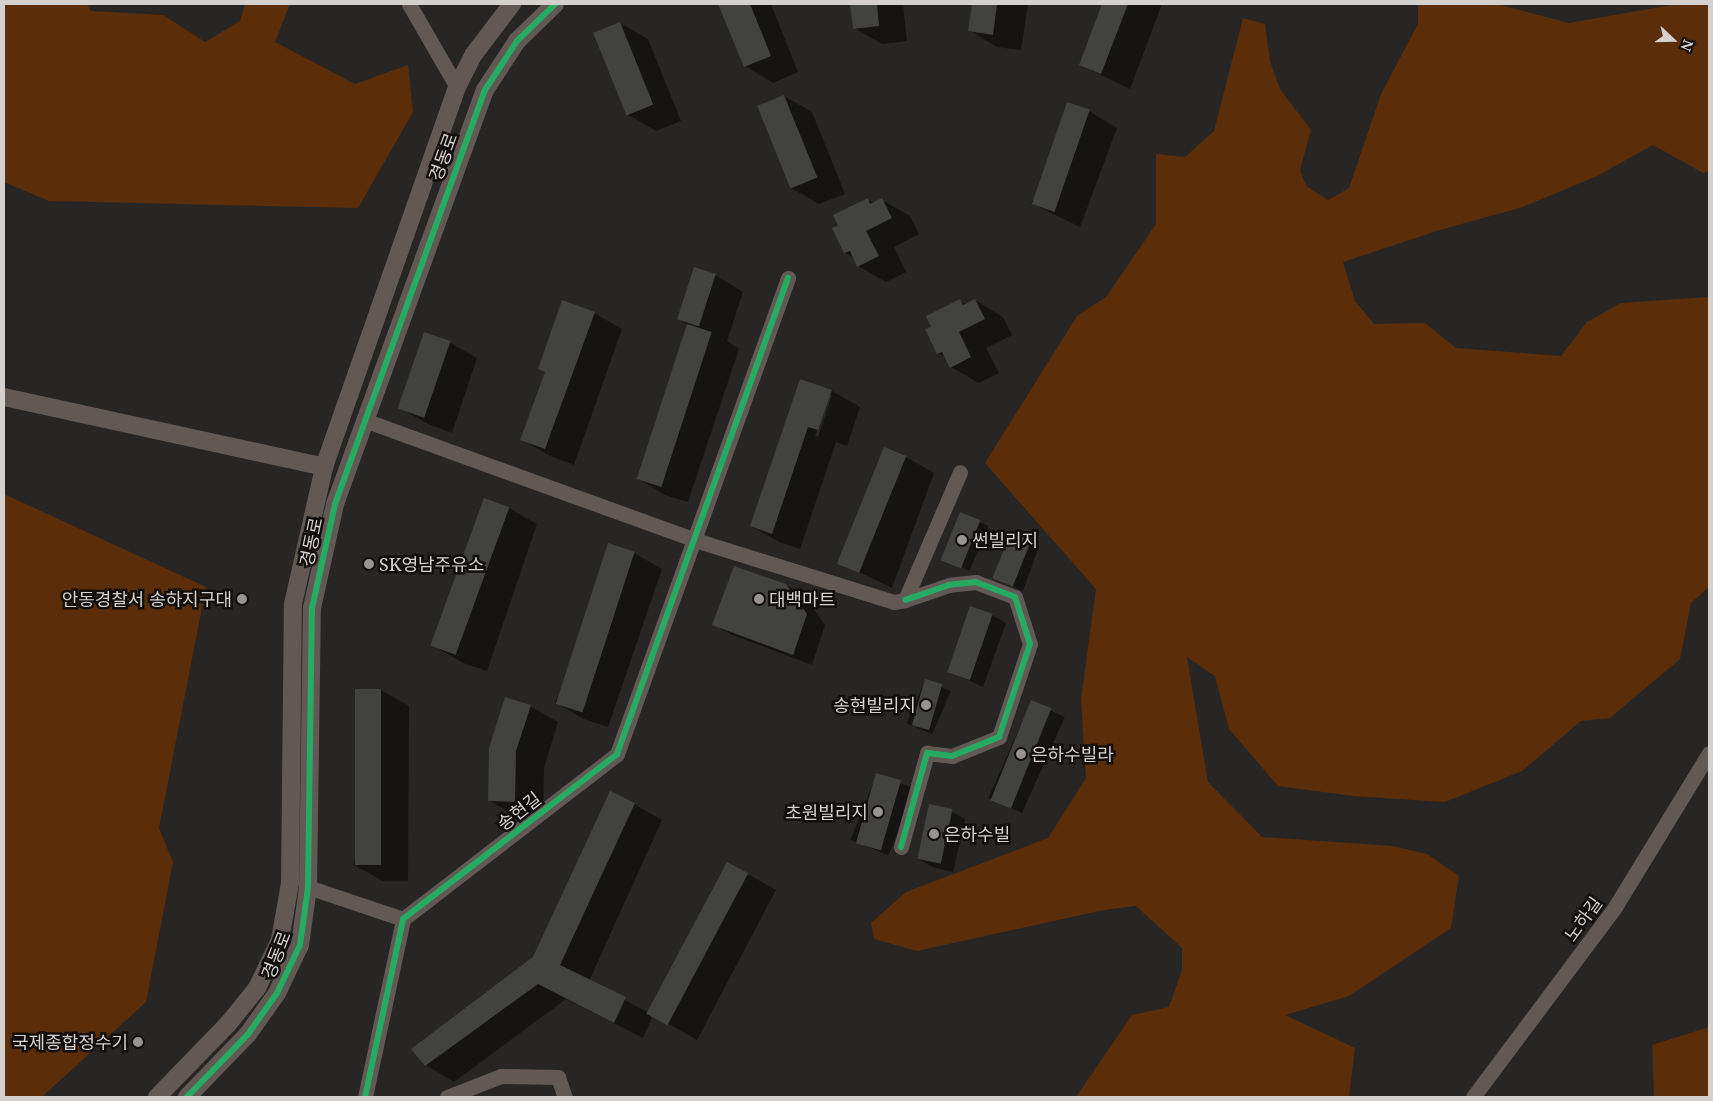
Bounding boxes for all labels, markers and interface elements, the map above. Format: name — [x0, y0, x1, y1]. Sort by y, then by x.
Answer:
north arrow — [1648, 15, 1698, 65]
text: N — [1677, 37, 1698, 54]
street label: 경동로 — [424, 130, 462, 184]
street label: 경동로 — [295, 515, 327, 569]
place label: 썬빌리지 — [972, 529, 1038, 551]
marker: 썬빌리지 — [956, 534, 968, 546]
place label: SK영남주유소 — [379, 553, 484, 575]
marker: SK영남주유소 — [363, 558, 375, 570]
place label: 안동경찰서 송하지구대 — [62, 588, 232, 610]
place label: 대백마트 — [769, 588, 835, 610]
marker: 안동경찰서 송하지구대 — [236, 593, 248, 605]
marker: 대백마트 — [753, 593, 765, 605]
place label: 송현빌리지 — [833, 694, 916, 716]
marker: 송현빌리지 — [920, 699, 932, 711]
place label: 은하수빌라 — [1031, 743, 1114, 765]
marker: 은하수빌라 — [1015, 748, 1027, 760]
street label: 송현길 — [493, 787, 545, 835]
place label: 초원빌리지 — [785, 801, 868, 823]
marker: 초원빌리지 — [872, 806, 884, 818]
place label: 은하수빌 — [944, 823, 1010, 845]
marker: 은하수빌 — [928, 828, 940, 840]
street label: 노하길 — [1560, 893, 1606, 945]
street label: 경동로 — [257, 928, 295, 982]
place label: 국제종합정수기 — [12, 1031, 128, 1053]
marker: 국제종합정수기 — [132, 1036, 144, 1048]

